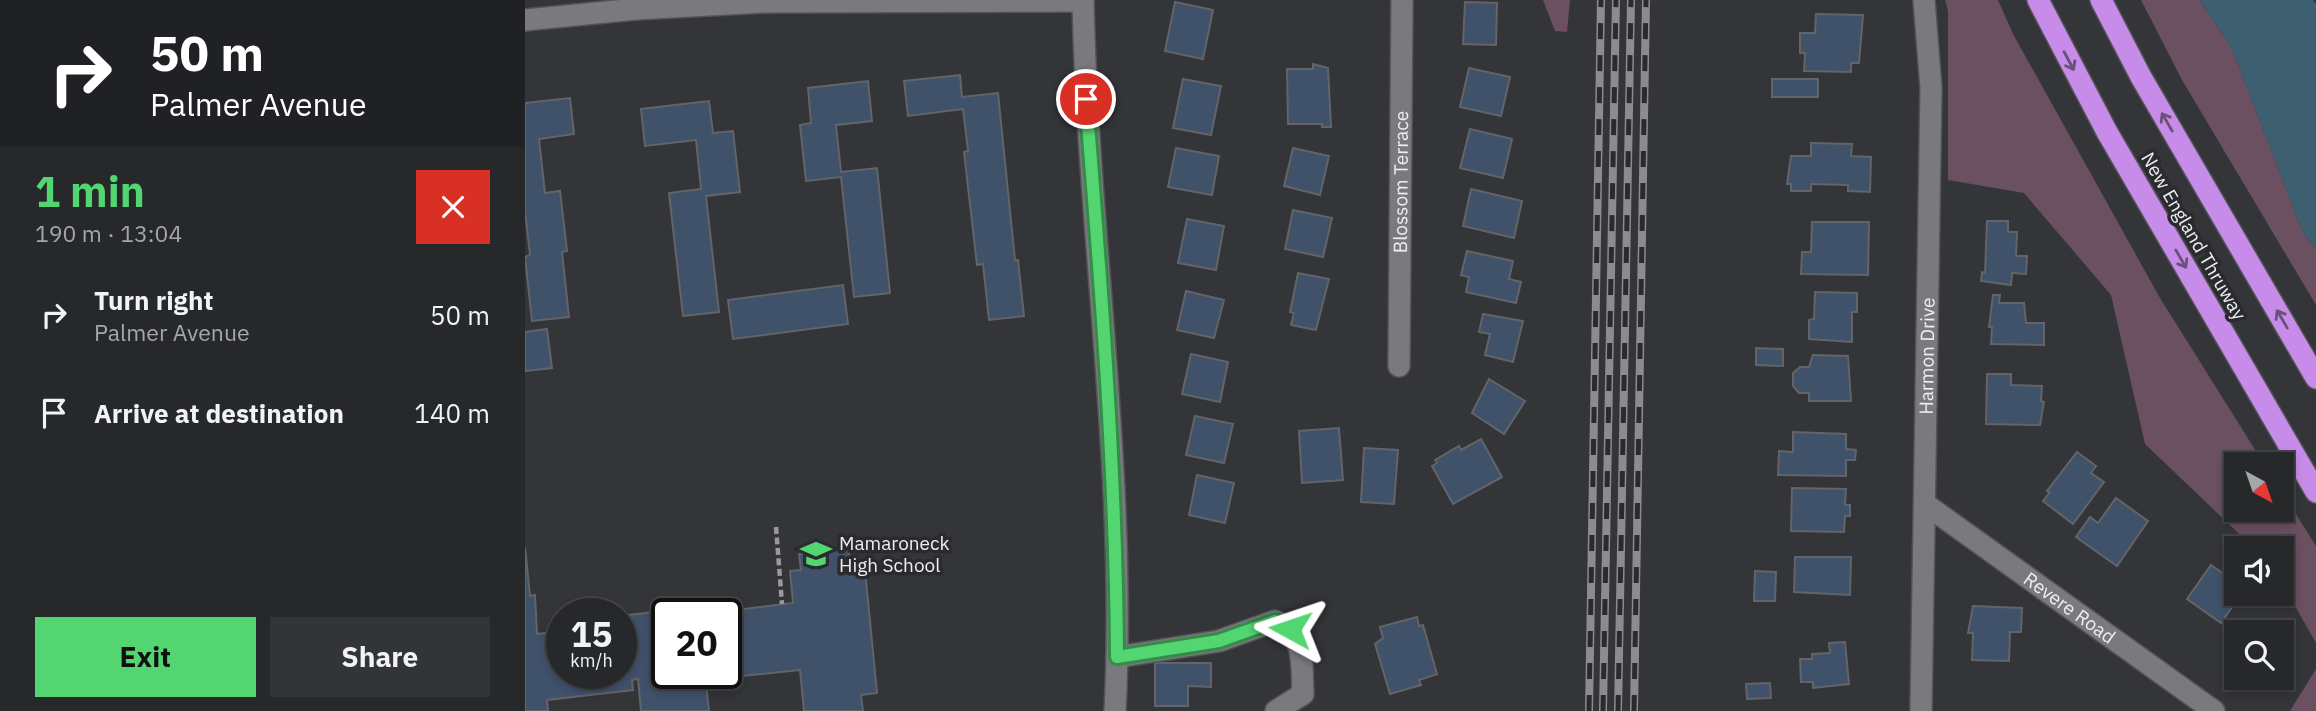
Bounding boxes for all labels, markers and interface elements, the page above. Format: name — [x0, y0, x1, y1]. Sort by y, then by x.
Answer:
text: 50 m — [150, 21, 264, 84]
icon: right — [35, 28, 126, 119]
one-way arrow — [2063, 50, 2076, 71]
pin — [1056, 69, 1116, 129]
icon: arrive — [1067, 80, 1105, 118]
text: Palmer Avenue — [150, 83, 367, 125]
street label: Blossom Terrace — [1388, 111, 1413, 253]
one-way arrow — [2160, 113, 2174, 133]
street label: New England Thruway — [2136, 148, 2252, 325]
text: 1 min — [35, 164, 145, 219]
button: close — [416, 170, 490, 244]
text: 190 m · 13:04 — [35, 218, 182, 248]
one-way arrow — [2174, 249, 2188, 269]
text: Turn right — [94, 283, 213, 317]
icon: right — [35, 296, 73, 334]
street label: Harmon Drive — [1914, 297, 1940, 415]
text: 50 m — [430, 298, 490, 332]
one-way arrow — [2274, 310, 2288, 330]
text: Palmer Avenue — [94, 317, 250, 347]
icon: arrive — [35, 394, 73, 432]
text: Arrive at destination — [94, 396, 344, 430]
text: 140 m — [414, 396, 490, 430]
north arrow — [2224, 452, 2294, 522]
map controls — [2224, 452, 2294, 690]
place label: Mamaroneck High School — [839, 531, 950, 577]
button: sound — [2224, 536, 2294, 606]
school or university icon: Mamaroneck High School — [799, 537, 833, 571]
street label: Revere Road — [2019, 567, 2120, 649]
position arrow — [1253, 592, 1327, 666]
speed limit sign: 20 — [651, 598, 742, 689]
text: 15 — [570, 611, 613, 657]
button: Exit — [35, 617, 256, 697]
button: Share — [270, 617, 490, 697]
button: search — [2224, 620, 2294, 690]
text: km/h — [570, 649, 613, 672]

